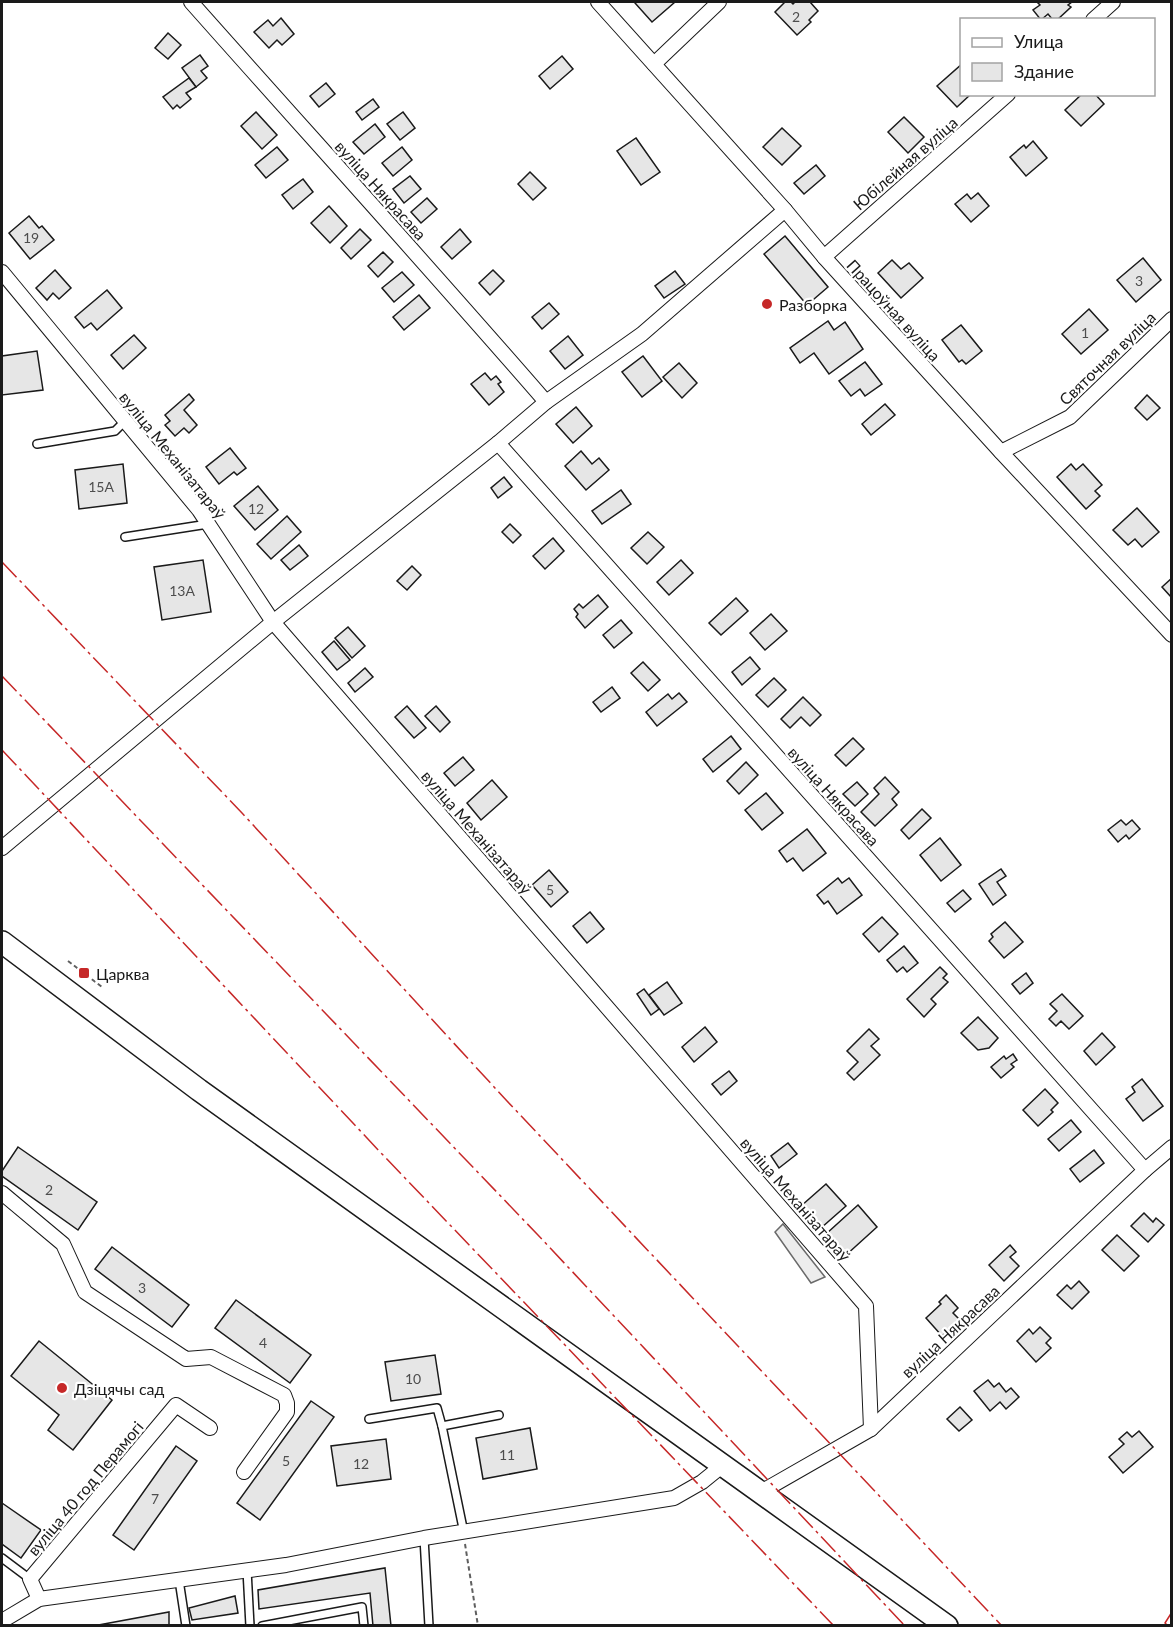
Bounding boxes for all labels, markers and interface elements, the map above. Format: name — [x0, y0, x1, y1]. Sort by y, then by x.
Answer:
house number: 2 — [792, 8, 800, 25]
legend — [960, 18, 1155, 96]
text: Улица — [1014, 30, 1064, 52]
text: Здание — [1014, 60, 1074, 82]
street label: Юбілейная вуліца — [849, 113, 961, 213]
street label: вуліца Някрасава — [332, 137, 430, 243]
house number: 19 — [23, 229, 39, 246]
street label: Працоўная вуліца — [843, 255, 945, 365]
house number: 3 — [1135, 272, 1143, 289]
place label: Разборка — [779, 295, 847, 314]
marker: Разборка — [760, 297, 774, 311]
street label: Святочная вуліца — [1055, 307, 1159, 409]
house number: 1 — [1081, 324, 1089, 341]
street label: вуліца Механізатараў — [116, 388, 230, 523]
house number: 15А — [88, 478, 114, 495]
house number: 12 — [248, 500, 264, 517]
house number: 13А — [169, 582, 195, 599]
street label: вуліца Някрасава — [785, 743, 883, 849]
street label: вуліца Механізатараў — [418, 766, 536, 898]
house number: 5 — [546, 881, 554, 898]
place label: Царква — [96, 964, 150, 983]
marker: Царква — [77, 966, 91, 980]
street label: вуліца Механізатараў — [737, 1133, 855, 1265]
house number: 2 — [45, 1181, 53, 1198]
house number: 3 — [138, 1279, 146, 1296]
street label: вуліца Някрасава — [897, 1281, 1003, 1381]
house number: 4 — [259, 1334, 267, 1351]
house number: 10 — [405, 1370, 421, 1387]
place label: Дзіцячы сад — [74, 1379, 165, 1398]
marker: Дзіцячы сад — [55, 1381, 69, 1395]
street label: вуліца 40 год Перамогі — [23, 1417, 147, 1559]
house number: 11 — [499, 1446, 515, 1463]
house number: 5 — [282, 1452, 290, 1469]
house number: 12 — [353, 1455, 369, 1472]
house number: 7 — [151, 1490, 159, 1507]

